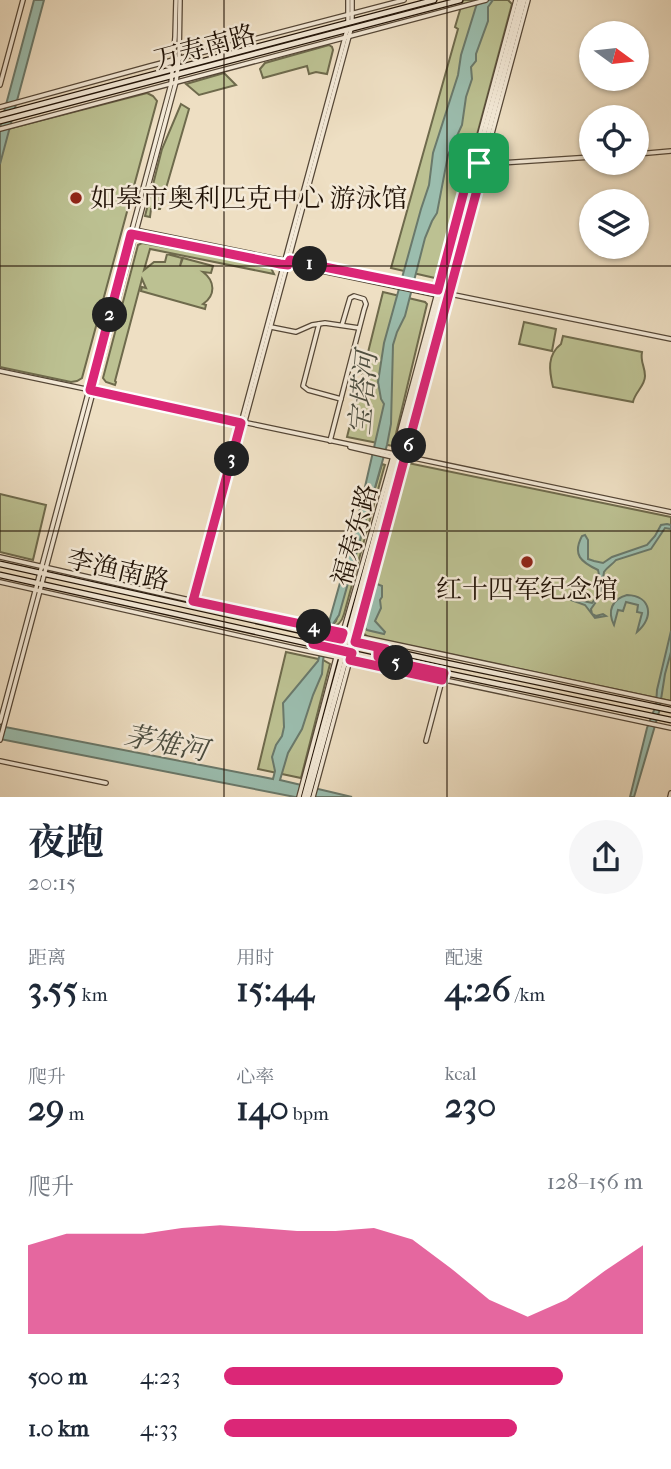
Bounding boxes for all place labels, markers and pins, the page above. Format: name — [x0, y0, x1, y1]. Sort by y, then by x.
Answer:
pin — [449, 133, 509, 193]
place label: 如皋市奥利匹克中心 游泳馆 — [90, 183, 408, 214]
marker: 如皋市奥利匹克中心 游泳馆 — [68, 190, 84, 206]
pin: 1 — [292, 246, 328, 282]
pin: 2 — [92, 298, 128, 332]
pin: 6 — [392, 428, 426, 464]
pin: 3 — [215, 442, 250, 476]
marker: 红十四军纪念馆 — [519, 554, 535, 570]
place label: 红十四军纪念馆 — [436, 574, 618, 605]
pin: 4 — [296, 610, 332, 644]
pin: 5 — [378, 646, 414, 680]

